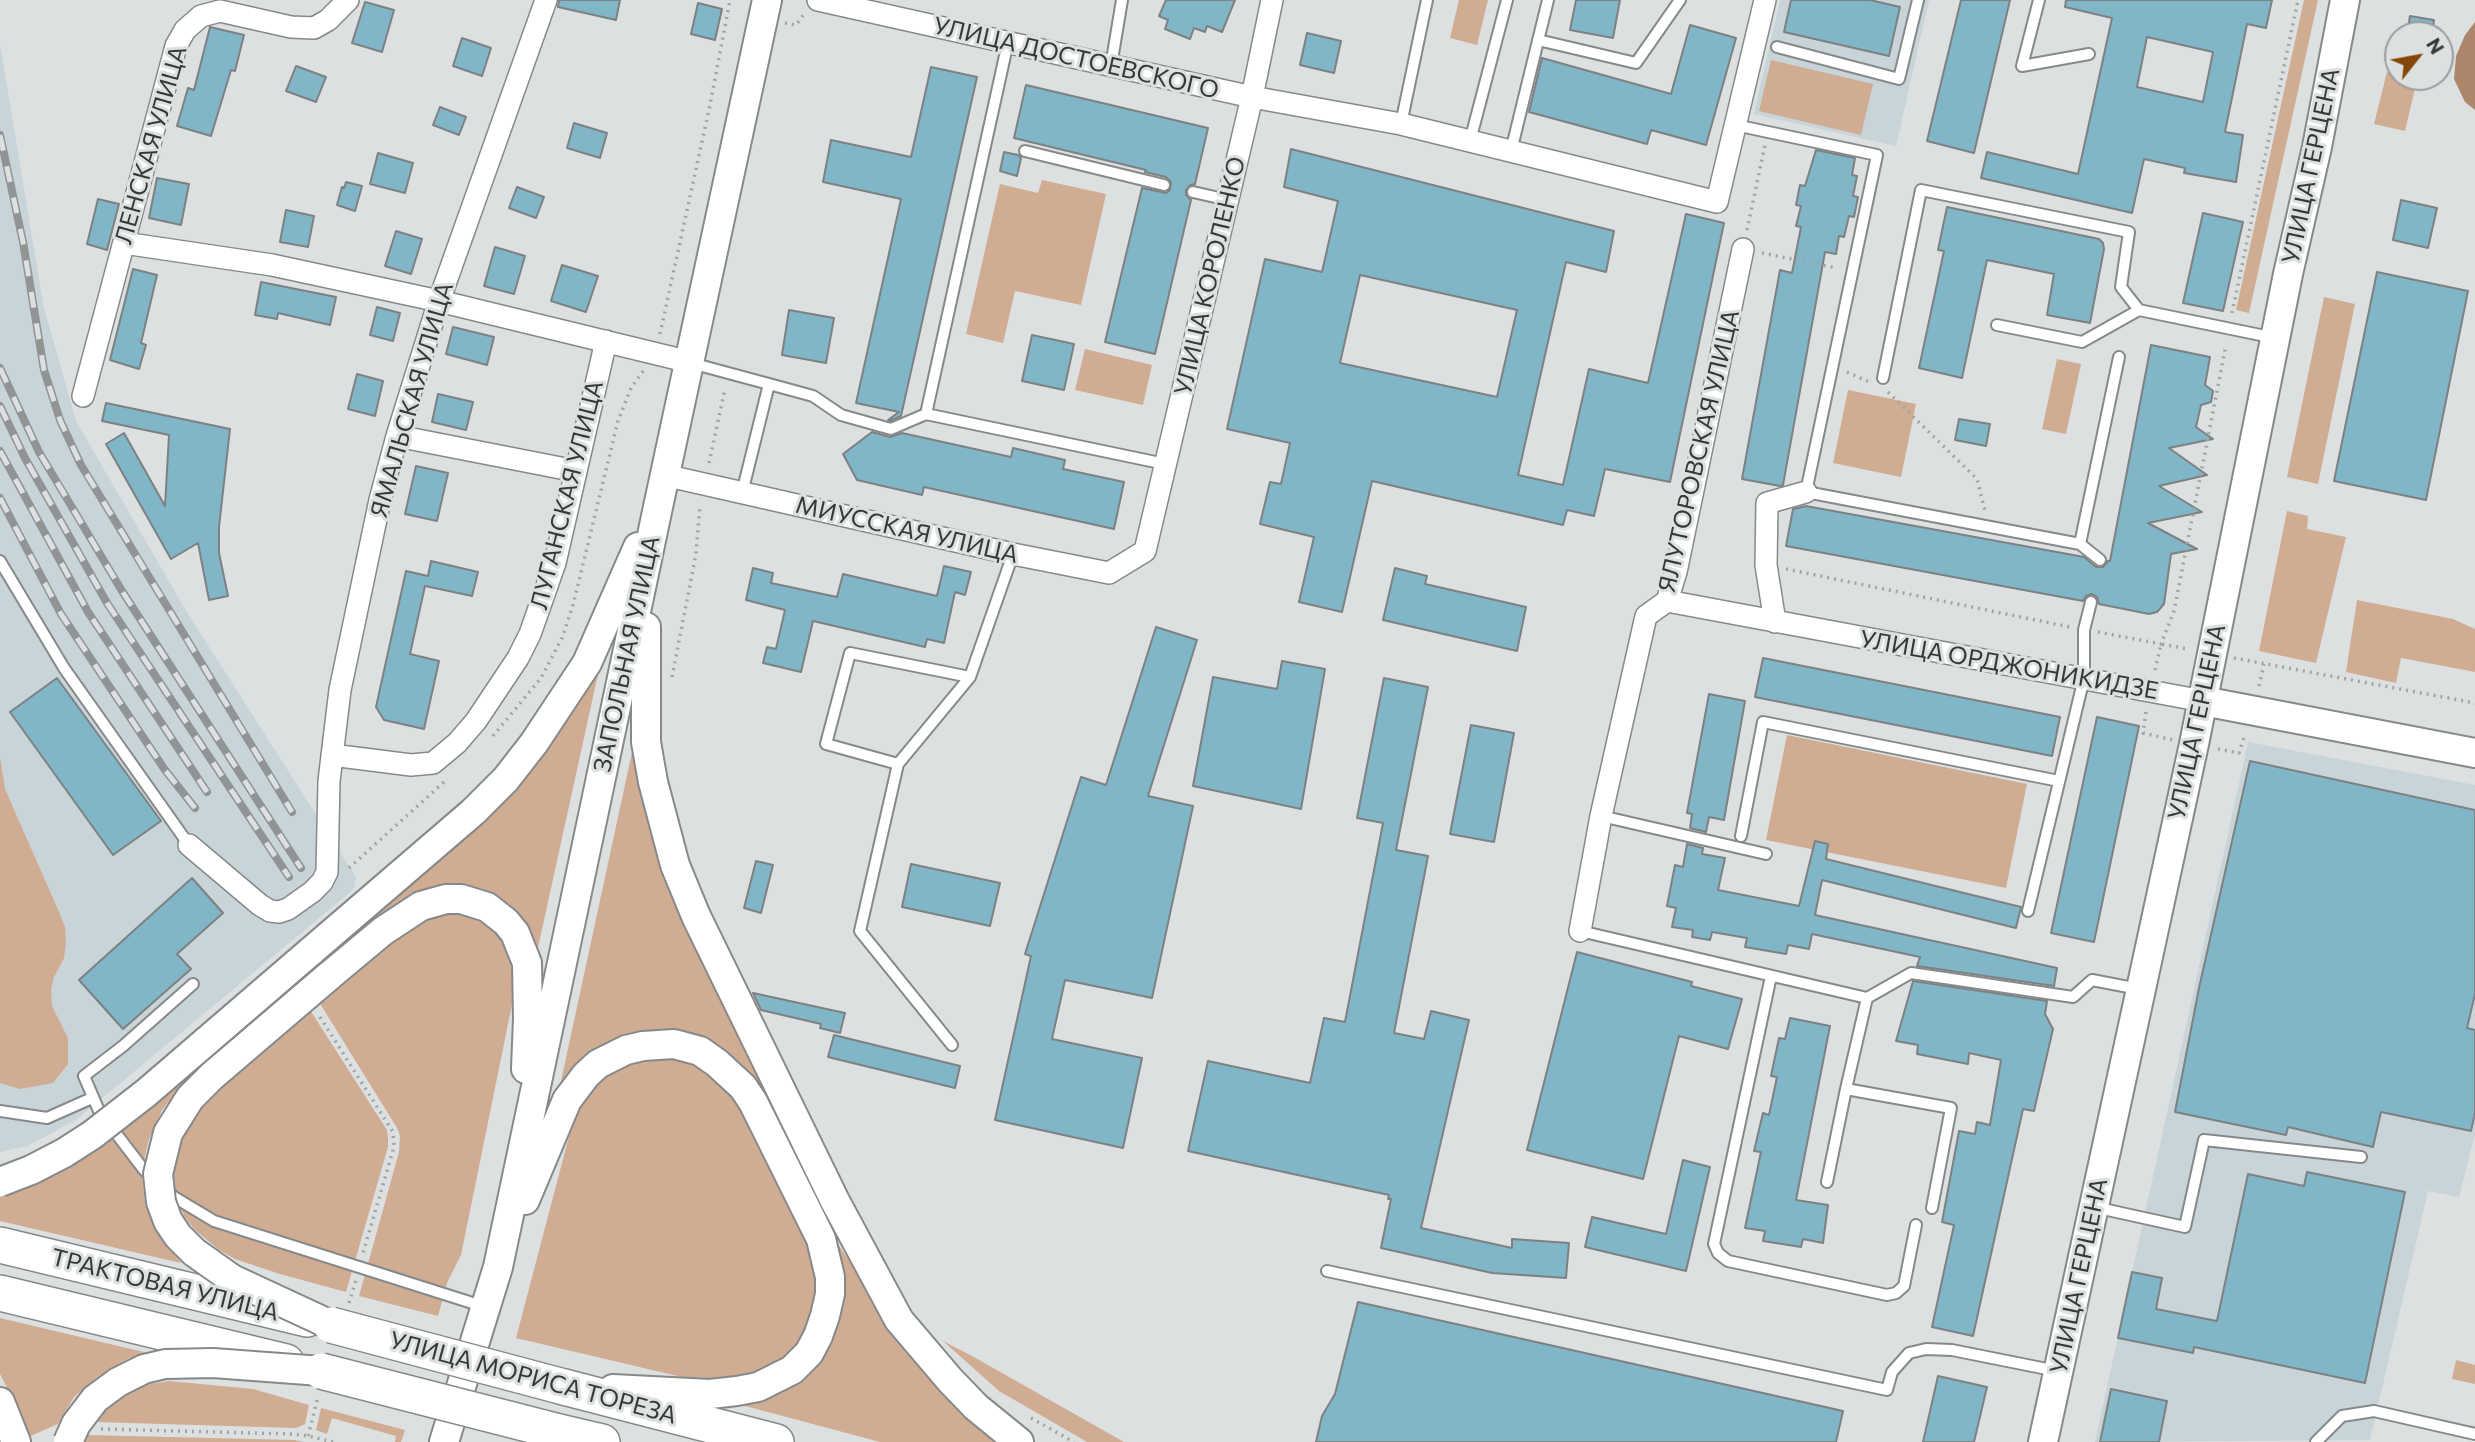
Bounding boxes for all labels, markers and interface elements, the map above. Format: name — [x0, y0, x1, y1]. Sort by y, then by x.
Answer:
street label: УЛИЦА ДОСТОЕВСКОГО — [930, 11, 1222, 105]
north arrow — [2384, 21, 2454, 91]
text: N — [2422, 34, 2449, 58]
street label: ЛЕНСКАЯ УЛИЦА — [109, 42, 193, 248]
street label: УЛИЦА ГЕРЦЕНА — [2276, 65, 2346, 267]
street label: УЛИЦА КОРОЛЕНКО — [1169, 154, 1251, 398]
street label: ЯМАЛЬСКАЯ УЛИЦА — [365, 279, 459, 521]
street label: ЯЛУТОРОВСКАЯ УЛИЦА — [1652, 307, 1746, 595]
street label: ЛУГАНСКАЯ УЛИЦА — [525, 377, 609, 613]
street label: МИУССКАЯ УЛИЦА — [793, 490, 1021, 570]
street label: ЗАПОЛЬНАЯ УЛИЦА — [588, 533, 666, 775]
street label: УЛИЦА ГЕРЦЕНА — [2162, 621, 2232, 823]
street label: УЛИЦА ОРДЖОНИКИДЗЕ — [1857, 625, 2161, 705]
street label: УЛИЦА ГЕРЦЕНА — [2044, 1175, 2114, 1377]
street label: ТРАКТОВАЯ УЛИЦА — [48, 1243, 282, 1327]
street label: УЛИЦА МОРИСА ТОРЕЗА — [386, 1326, 680, 1430]

